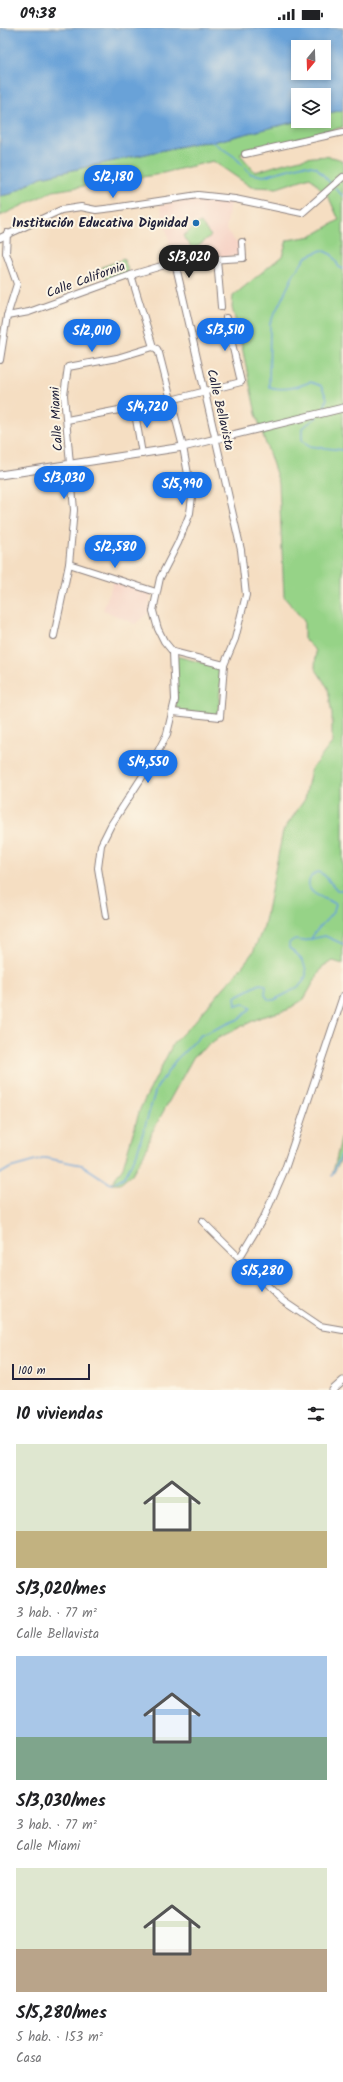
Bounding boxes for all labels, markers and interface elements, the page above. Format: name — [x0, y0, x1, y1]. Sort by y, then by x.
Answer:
text: 09:38 — [20, 2, 56, 26]
north arrow — [291, 40, 331, 80]
map controls — [291, 40, 331, 128]
button: layers — [291, 88, 331, 128]
pin: S/2,180 — [76, 165, 150, 199]
text: S/2,180 — [93, 167, 133, 188]
place label: Institución Educativa Dignidad — [12, 213, 189, 234]
marker: Institución Educativa Dignidad — [191, 218, 201, 228]
pin: S/3,020 — [152, 245, 226, 279]
text: S/3,020 — [168, 247, 210, 268]
street label: Calle California — [44, 256, 128, 304]
pin: S/3,510 — [188, 318, 262, 352]
pin: S/2,010 — [55, 319, 129, 353]
text: S/3,510 — [206, 320, 244, 341]
text: S/2,010 — [72, 321, 112, 342]
street label: Calle Bellavista — [200, 367, 240, 453]
street label: Calle Miami — [45, 385, 69, 452]
pin: S/4,720 — [110, 395, 184, 429]
text: S/4,720 — [126, 397, 168, 418]
pin: S/3,030 — [27, 466, 101, 500]
text: S/3,030 — [43, 468, 85, 489]
pin: S/5,990 — [145, 472, 219, 506]
text: S/5,990 — [162, 474, 202, 495]
pin: S/2,580 — [78, 535, 152, 569]
text: S/2,580 — [94, 537, 136, 558]
pin: S/4,550 — [111, 750, 185, 784]
text: S/4,550 — [127, 752, 169, 773]
pin: S/5,280 — [225, 1259, 299, 1293]
text: S/5,280 — [241, 1261, 283, 1282]
scale bar — [12, 1362, 90, 1381]
text: 100 m — [18, 1362, 46, 1380]
text: 10 viviendas — [16, 1401, 103, 1428]
icon: filters — [305, 1403, 327, 1425]
icon: home — [136, 1470, 208, 1542]
text: S/3,020/mes — [16, 1576, 106, 1603]
text: 3 hab. · 77 m² — [16, 1603, 97, 1624]
text: Calle Bellavista — [16, 1624, 99, 1645]
icon: home — [136, 1682, 208, 1754]
text: S/3,030/mes — [16, 1788, 106, 1815]
text: 3 hab. · 77 m² — [16, 1815, 97, 1836]
text: Calle Miami — [16, 1836, 80, 1857]
icon: home — [136, 1894, 208, 1966]
text: S/5,280/mes — [16, 2000, 107, 2027]
text: 5 hab. · 153 m² — [16, 2027, 103, 2048]
text: Casa — [16, 2048, 42, 2069]

